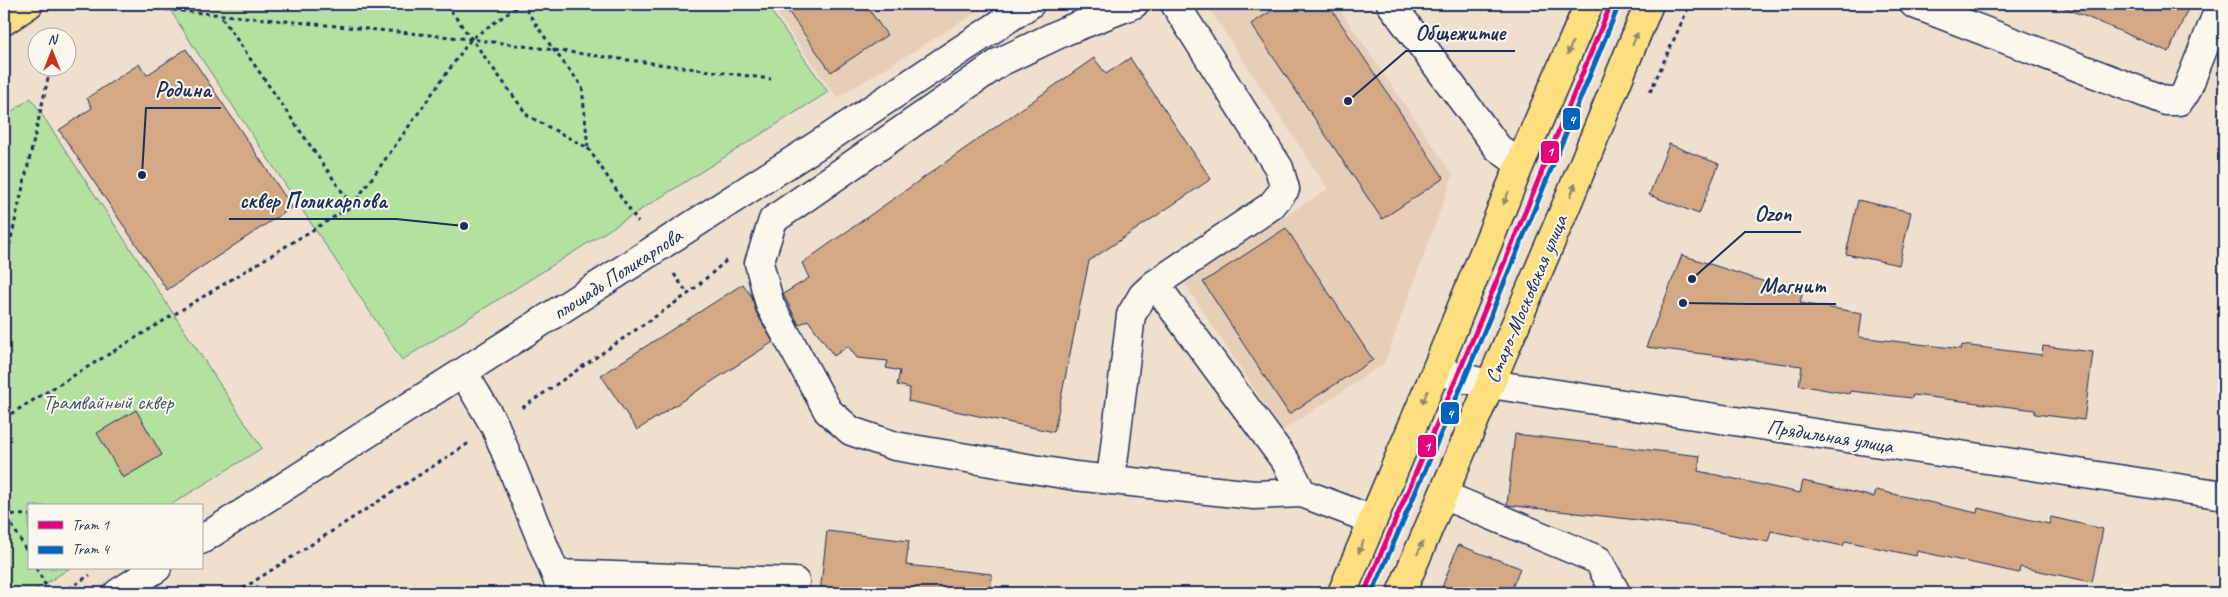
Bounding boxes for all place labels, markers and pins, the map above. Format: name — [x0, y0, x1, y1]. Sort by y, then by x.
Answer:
callout: Общежитие — [1406, 14, 1515, 51]
callout: Родина — [146, 71, 221, 108]
callout: сквер Поликарпова — [229, 182, 396, 219]
callout: Ozon — [1745, 195, 1801, 232]
callout: Магнит — [1749, 267, 1836, 304]

